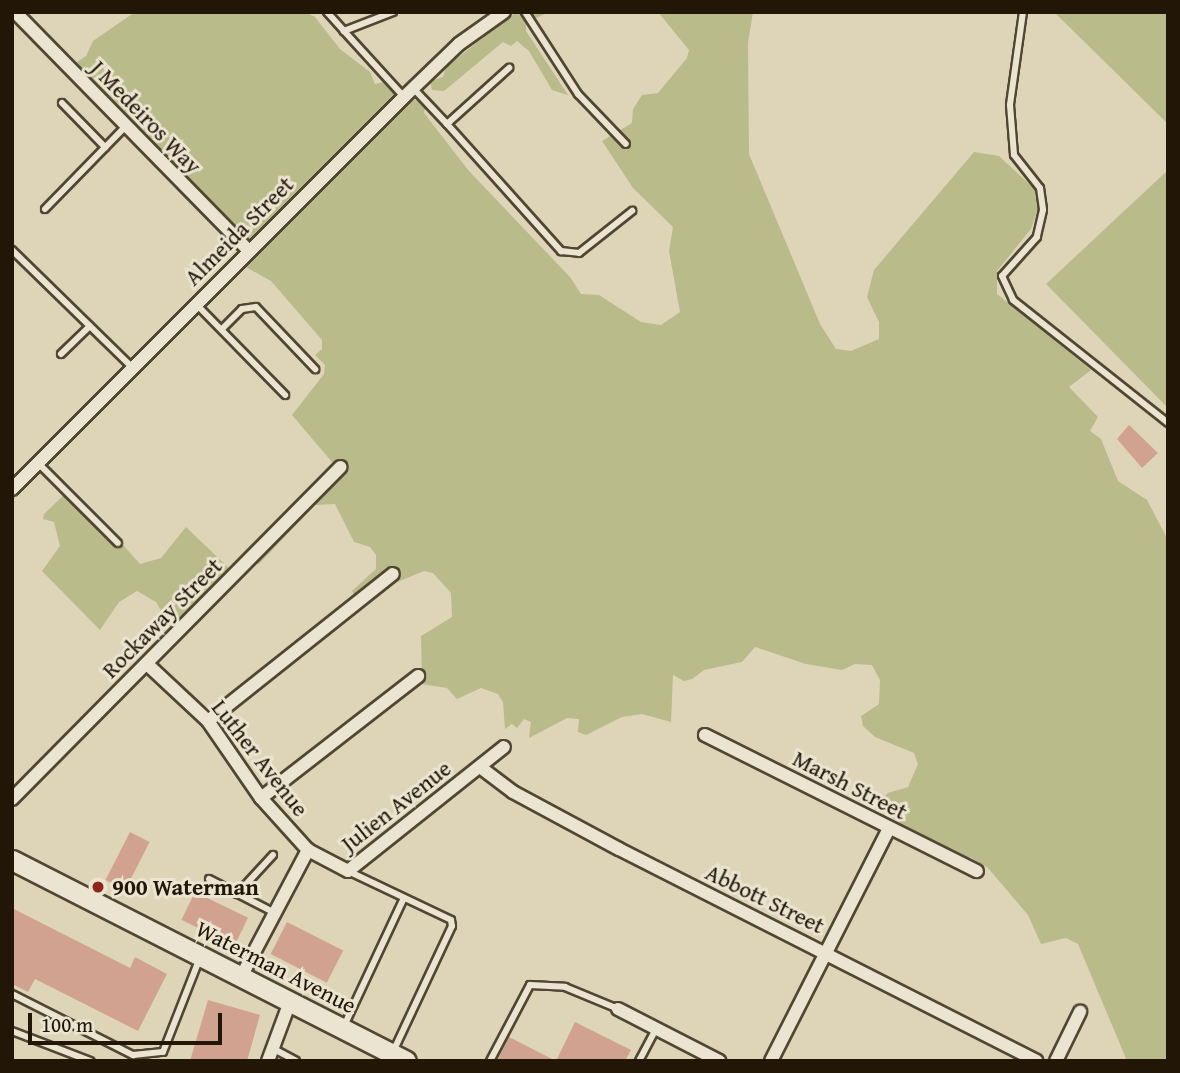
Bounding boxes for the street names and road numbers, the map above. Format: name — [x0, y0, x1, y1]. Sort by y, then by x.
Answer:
street label: J Medeiros Way — [85, 54, 207, 180]
street label: Almeida Street — [179, 171, 299, 291]
street label: Rockaway Street — [96, 552, 228, 684]
street label: Luther Avenue — [206, 694, 314, 822]
street label: Marsh Street — [788, 744, 912, 826]
street label: Julien Avenue — [335, 754, 457, 858]
street label: Abbott Street — [701, 858, 829, 940]
street label: Waterman Avenue — [191, 915, 361, 1019]

